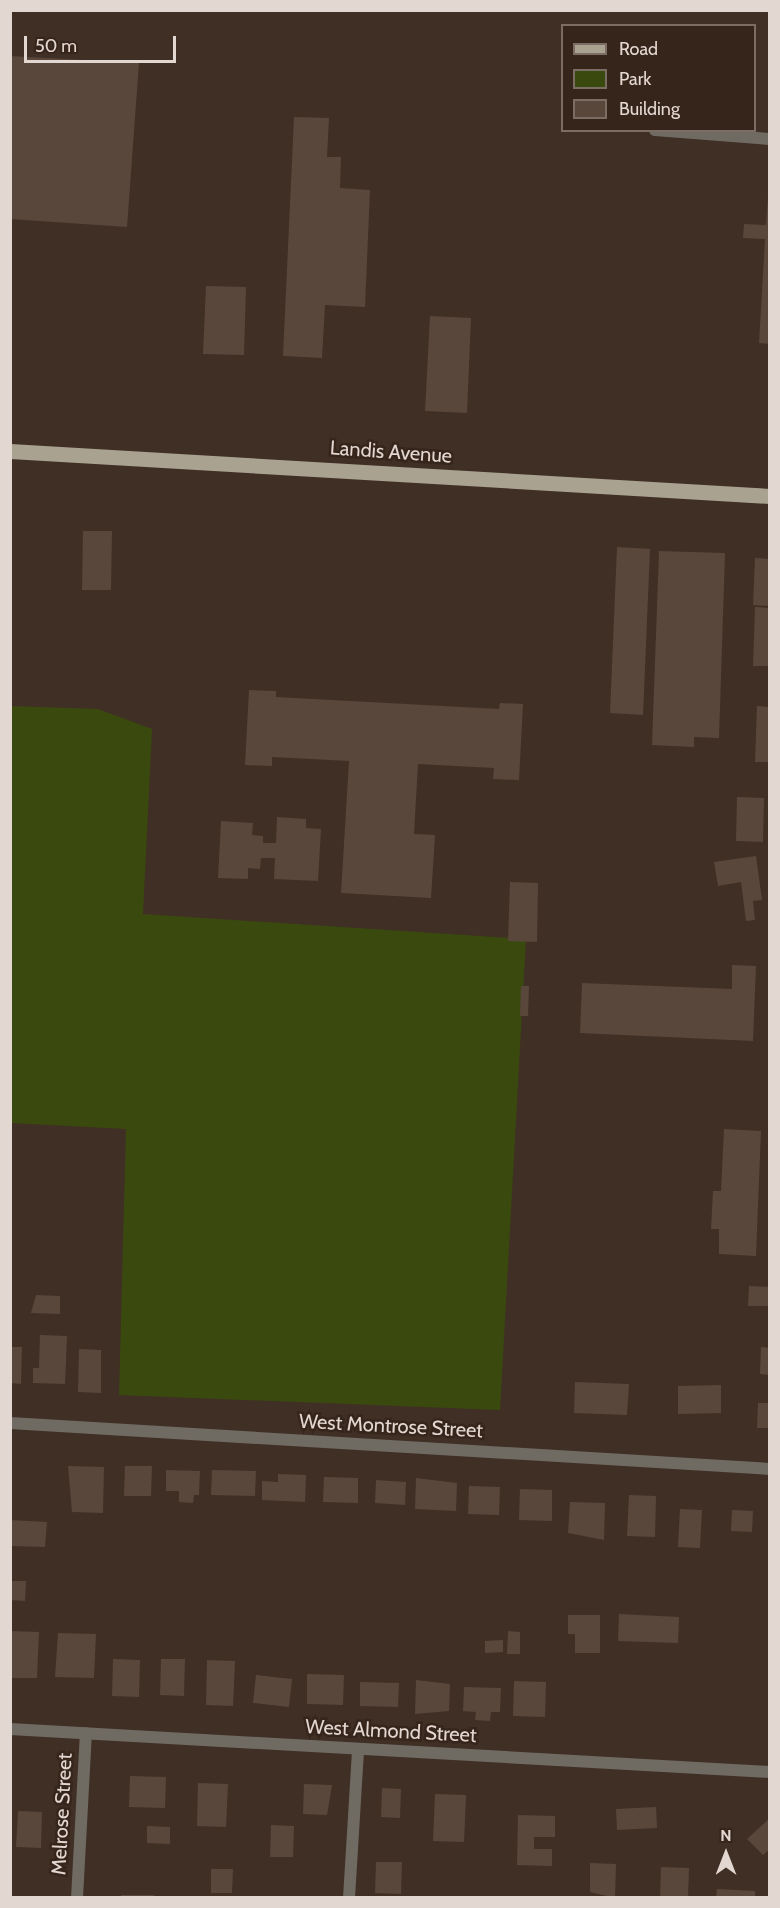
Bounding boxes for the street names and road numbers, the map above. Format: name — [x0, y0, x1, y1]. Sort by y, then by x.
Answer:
street label: Landis Avenue — [329, 436, 453, 468]
street label: West Montrose Street — [298, 1409, 484, 1443]
street label: West Almond Street — [305, 1715, 477, 1747]
street label: Melrose Street — [47, 1752, 77, 1876]

